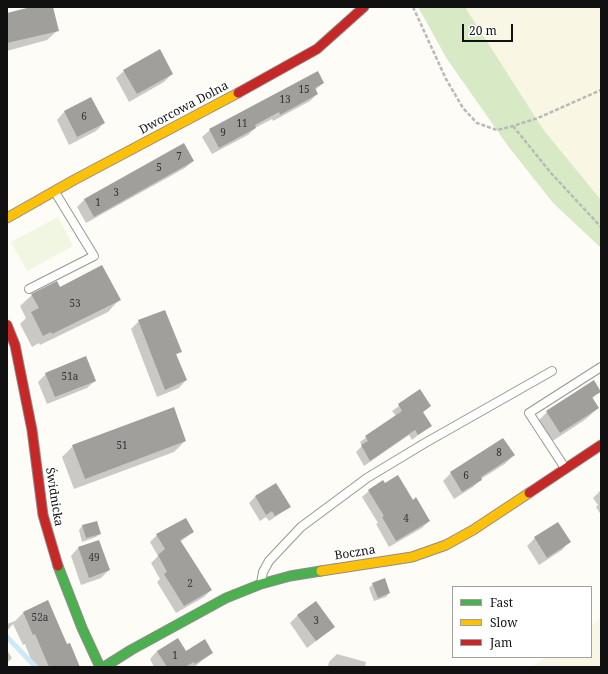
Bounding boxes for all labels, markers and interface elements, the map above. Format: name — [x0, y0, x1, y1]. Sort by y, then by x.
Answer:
scale bar — [464, 16, 515, 42]
text: 20 m — [469, 22, 497, 39]
street label: Dworcowa Dolna — [137, 79, 231, 137]
house number: 15 — [298, 84, 310, 96]
house number: 13 — [279, 94, 291, 106]
house number: 6 — [81, 111, 87, 123]
house number: 11 — [236, 118, 248, 130]
house number: 9 — [220, 127, 226, 139]
house number: 7 — [176, 151, 182, 163]
house number: 5 — [156, 162, 162, 174]
house number: 3 — [113, 187, 119, 199]
house number: 1 — [95, 197, 101, 209]
house number: 53 — [69, 298, 81, 310]
house number: 51a — [62, 371, 78, 383]
house number: 51 — [116, 440, 128, 452]
house number: 8 — [496, 447, 502, 459]
street label: Świdnicka — [42, 467, 66, 527]
house number: 6 — [463, 470, 469, 482]
house number: 4 — [403, 513, 409, 525]
street label: Boczna — [333, 543, 377, 563]
house number: 49 — [88, 552, 100, 564]
house number: 2 — [187, 578, 193, 590]
legend — [452, 586, 592, 658]
text: Fast — [490, 594, 513, 611]
house number: 52a — [32, 612, 48, 624]
text: Slow — [490, 614, 518, 631]
house number: 3 — [313, 615, 319, 627]
text: Jam — [490, 634, 512, 651]
house number: 1 — [172, 650, 178, 662]

